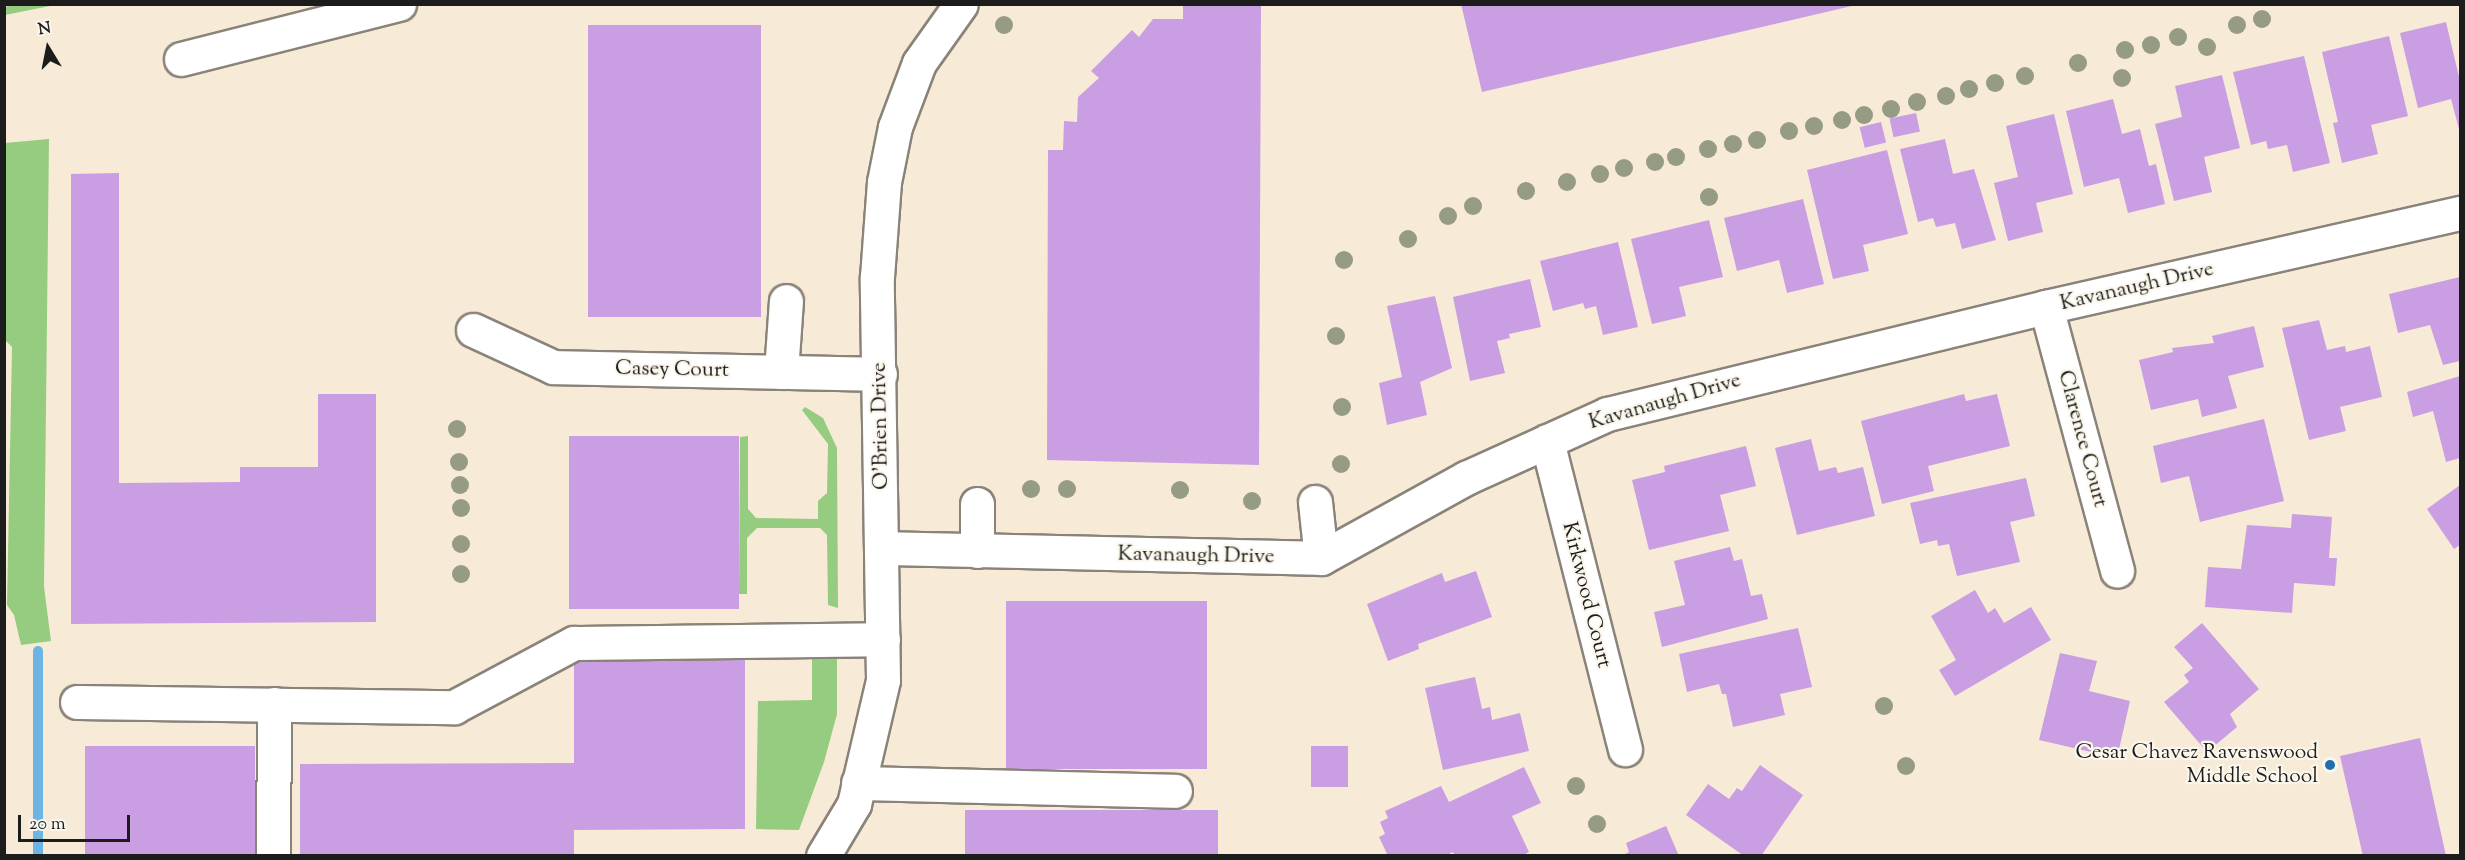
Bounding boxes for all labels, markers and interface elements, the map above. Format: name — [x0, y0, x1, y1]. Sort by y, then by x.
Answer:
text: N — [36, 17, 53, 42]
north arrow — [18, 18, 78, 78]
street label: Kavanaugh Drive — [2058, 257, 2216, 317]
street label: Casey Court — [615, 356, 729, 384]
street label: O'Brien Drive — [867, 362, 895, 490]
street label: Kavanaugh Drive — [1586, 368, 1744, 436]
street label: Clarence Court — [2052, 368, 2112, 510]
street label: Kirkwood Court — [1556, 520, 1616, 670]
street label: Kavanaugh Drive — [1117, 542, 1275, 570]
place label: Cesar Chavez Ravenswood Middle School — [2075, 740, 2318, 790]
marker: Cesar Chavez Ravenswood Middle School — [2323, 758, 2337, 772]
scale bar — [21, 803, 134, 841]
text: 20 m — [29, 812, 66, 838]

